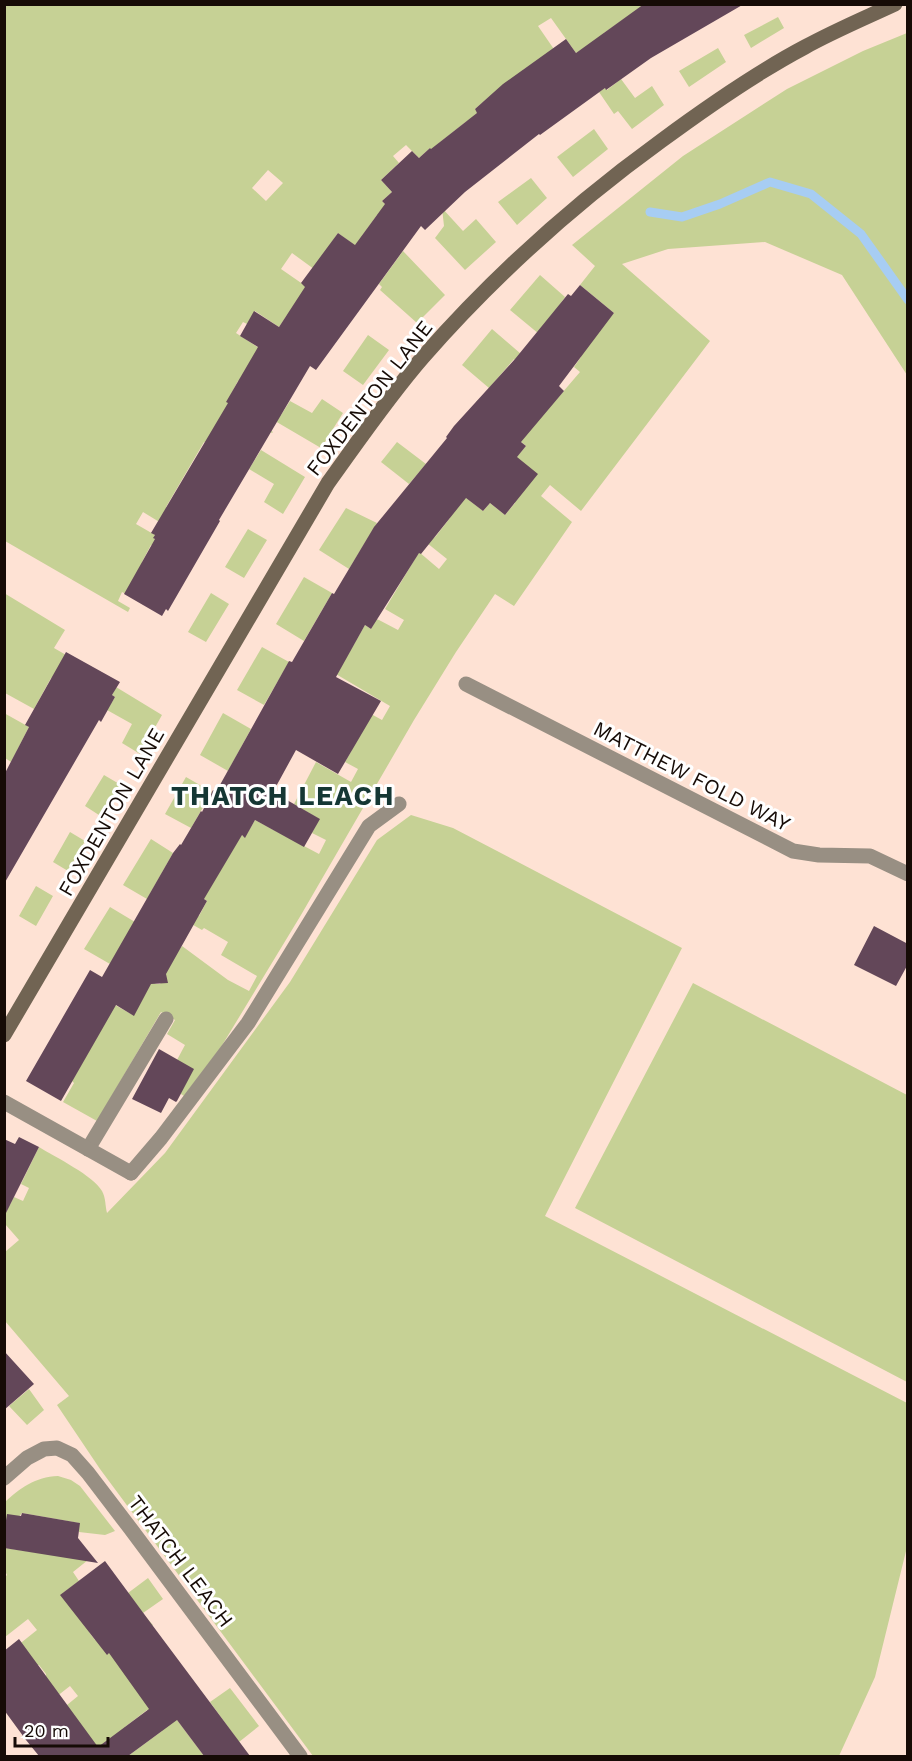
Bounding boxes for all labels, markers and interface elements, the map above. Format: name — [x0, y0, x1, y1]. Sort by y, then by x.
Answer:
street label: FOXDENTON LANE — [301, 315, 437, 481]
street label: MATTHEW FOLD WAY — [589, 716, 795, 836]
street label: FOXDENTON LANE — [53, 723, 169, 901]
district label: THATCH LEACH — [171, 780, 395, 812]
street label: THATCH LEACH — [123, 1490, 239, 1632]
scale bar — [15, 1710, 108, 1748]
text: 20 m — [24, 1720, 69, 1741]

